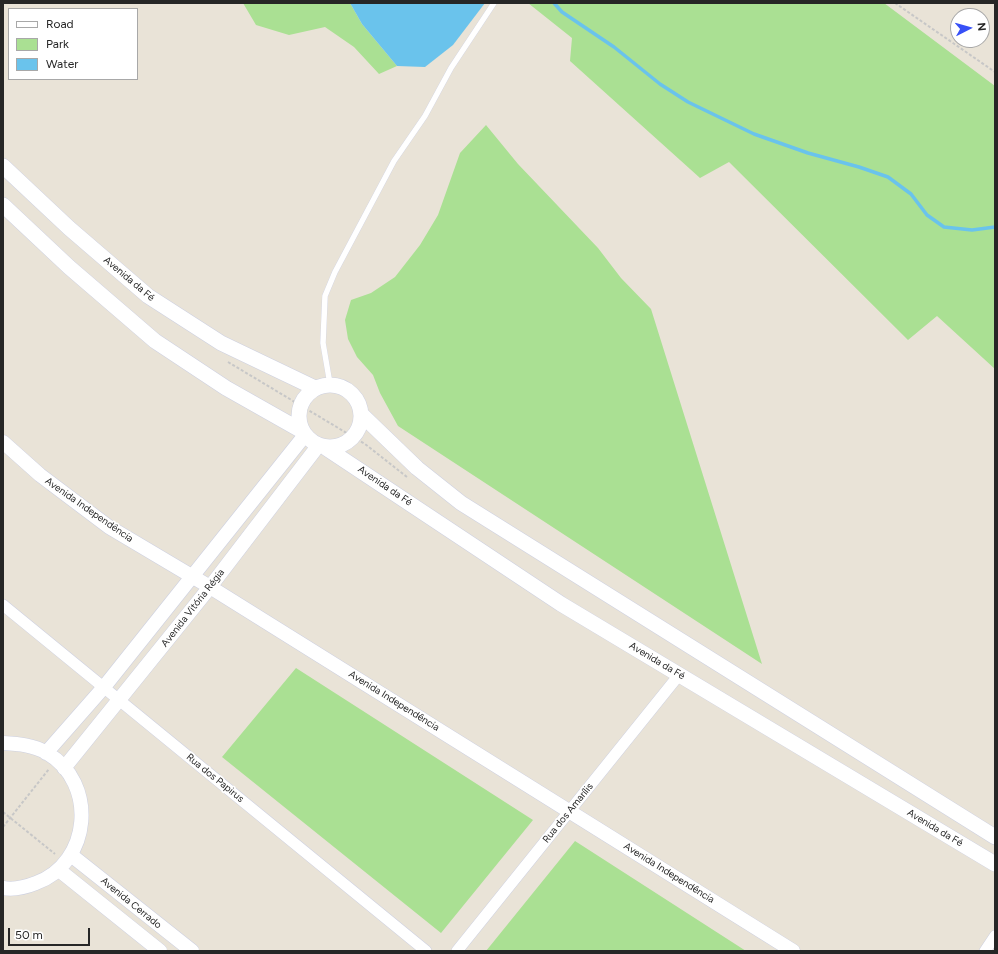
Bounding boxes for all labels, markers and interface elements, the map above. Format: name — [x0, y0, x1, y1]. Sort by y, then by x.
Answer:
legend — [8, 8, 138, 80]
north arrow — [950, 8, 990, 48]
text: Road — [46, 17, 74, 31]
text: N — [975, 22, 988, 32]
text: Park — [46, 37, 69, 51]
text: Water — [46, 57, 78, 71]
street label: Avenida da Fé — [101, 254, 157, 304]
street label: Avenida da Fé — [356, 463, 414, 509]
street label: Avenida Independência — [43, 475, 135, 545]
street label: Avenida Vitória Régia — [159, 567, 227, 649]
street label: Avenida da Fé — [627, 640, 687, 682]
street label: Avenida Independência — [346, 668, 442, 734]
street label: Rua dos Papirus — [184, 751, 246, 805]
street label: Rua dos Amarílis — [540, 781, 596, 845]
street label: Avenida da Fé — [905, 807, 965, 849]
street label: Avenida Independência — [621, 840, 717, 906]
street label: Avenida Cerrado — [98, 875, 164, 931]
scale bar — [10, 920, 92, 946]
text: 50 m — [15, 928, 43, 942]

